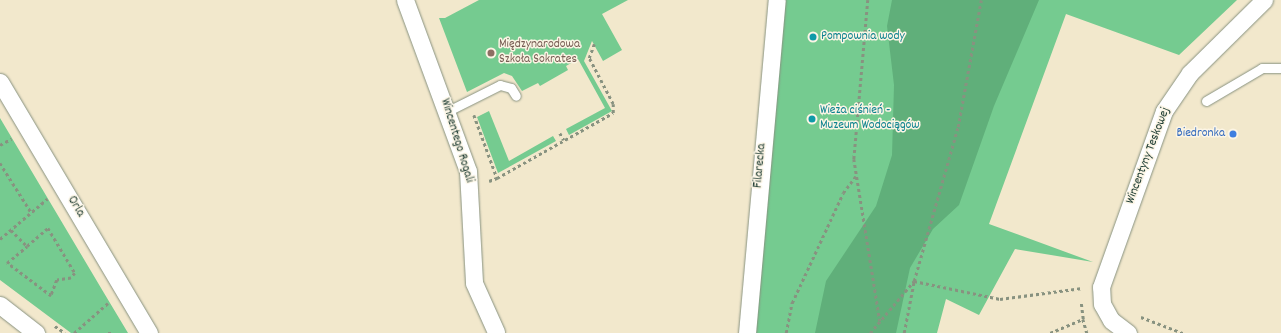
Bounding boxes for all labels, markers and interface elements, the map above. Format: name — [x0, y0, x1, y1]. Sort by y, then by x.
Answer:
place label: Pompownia wody — [821, 29, 905, 45]
marker: Pompownia wody — [808, 32, 818, 42]
place label: Międzynarodowa Szkoła Sokrates — [499, 38, 580, 69]
marker: Międzynarodowa Szkoła Sokrates — [486, 48, 496, 58]
street label: Wincentego Rogali — [436, 97, 476, 185]
place label: Wieża ciśnień - Muzeum Wodociągów — [820, 104, 920, 135]
street label: Wincentyny Teskowej — [1123, 106, 1175, 206]
marker: Wieża ciśnień - Muzeum Wodociągów — [807, 114, 817, 124]
place label: Biedronka — [1177, 126, 1225, 142]
marker: Biedronka — [1228, 129, 1238, 139]
street label: Filarecka — [751, 143, 771, 189]
street label: Orla — [63, 194, 87, 220]

